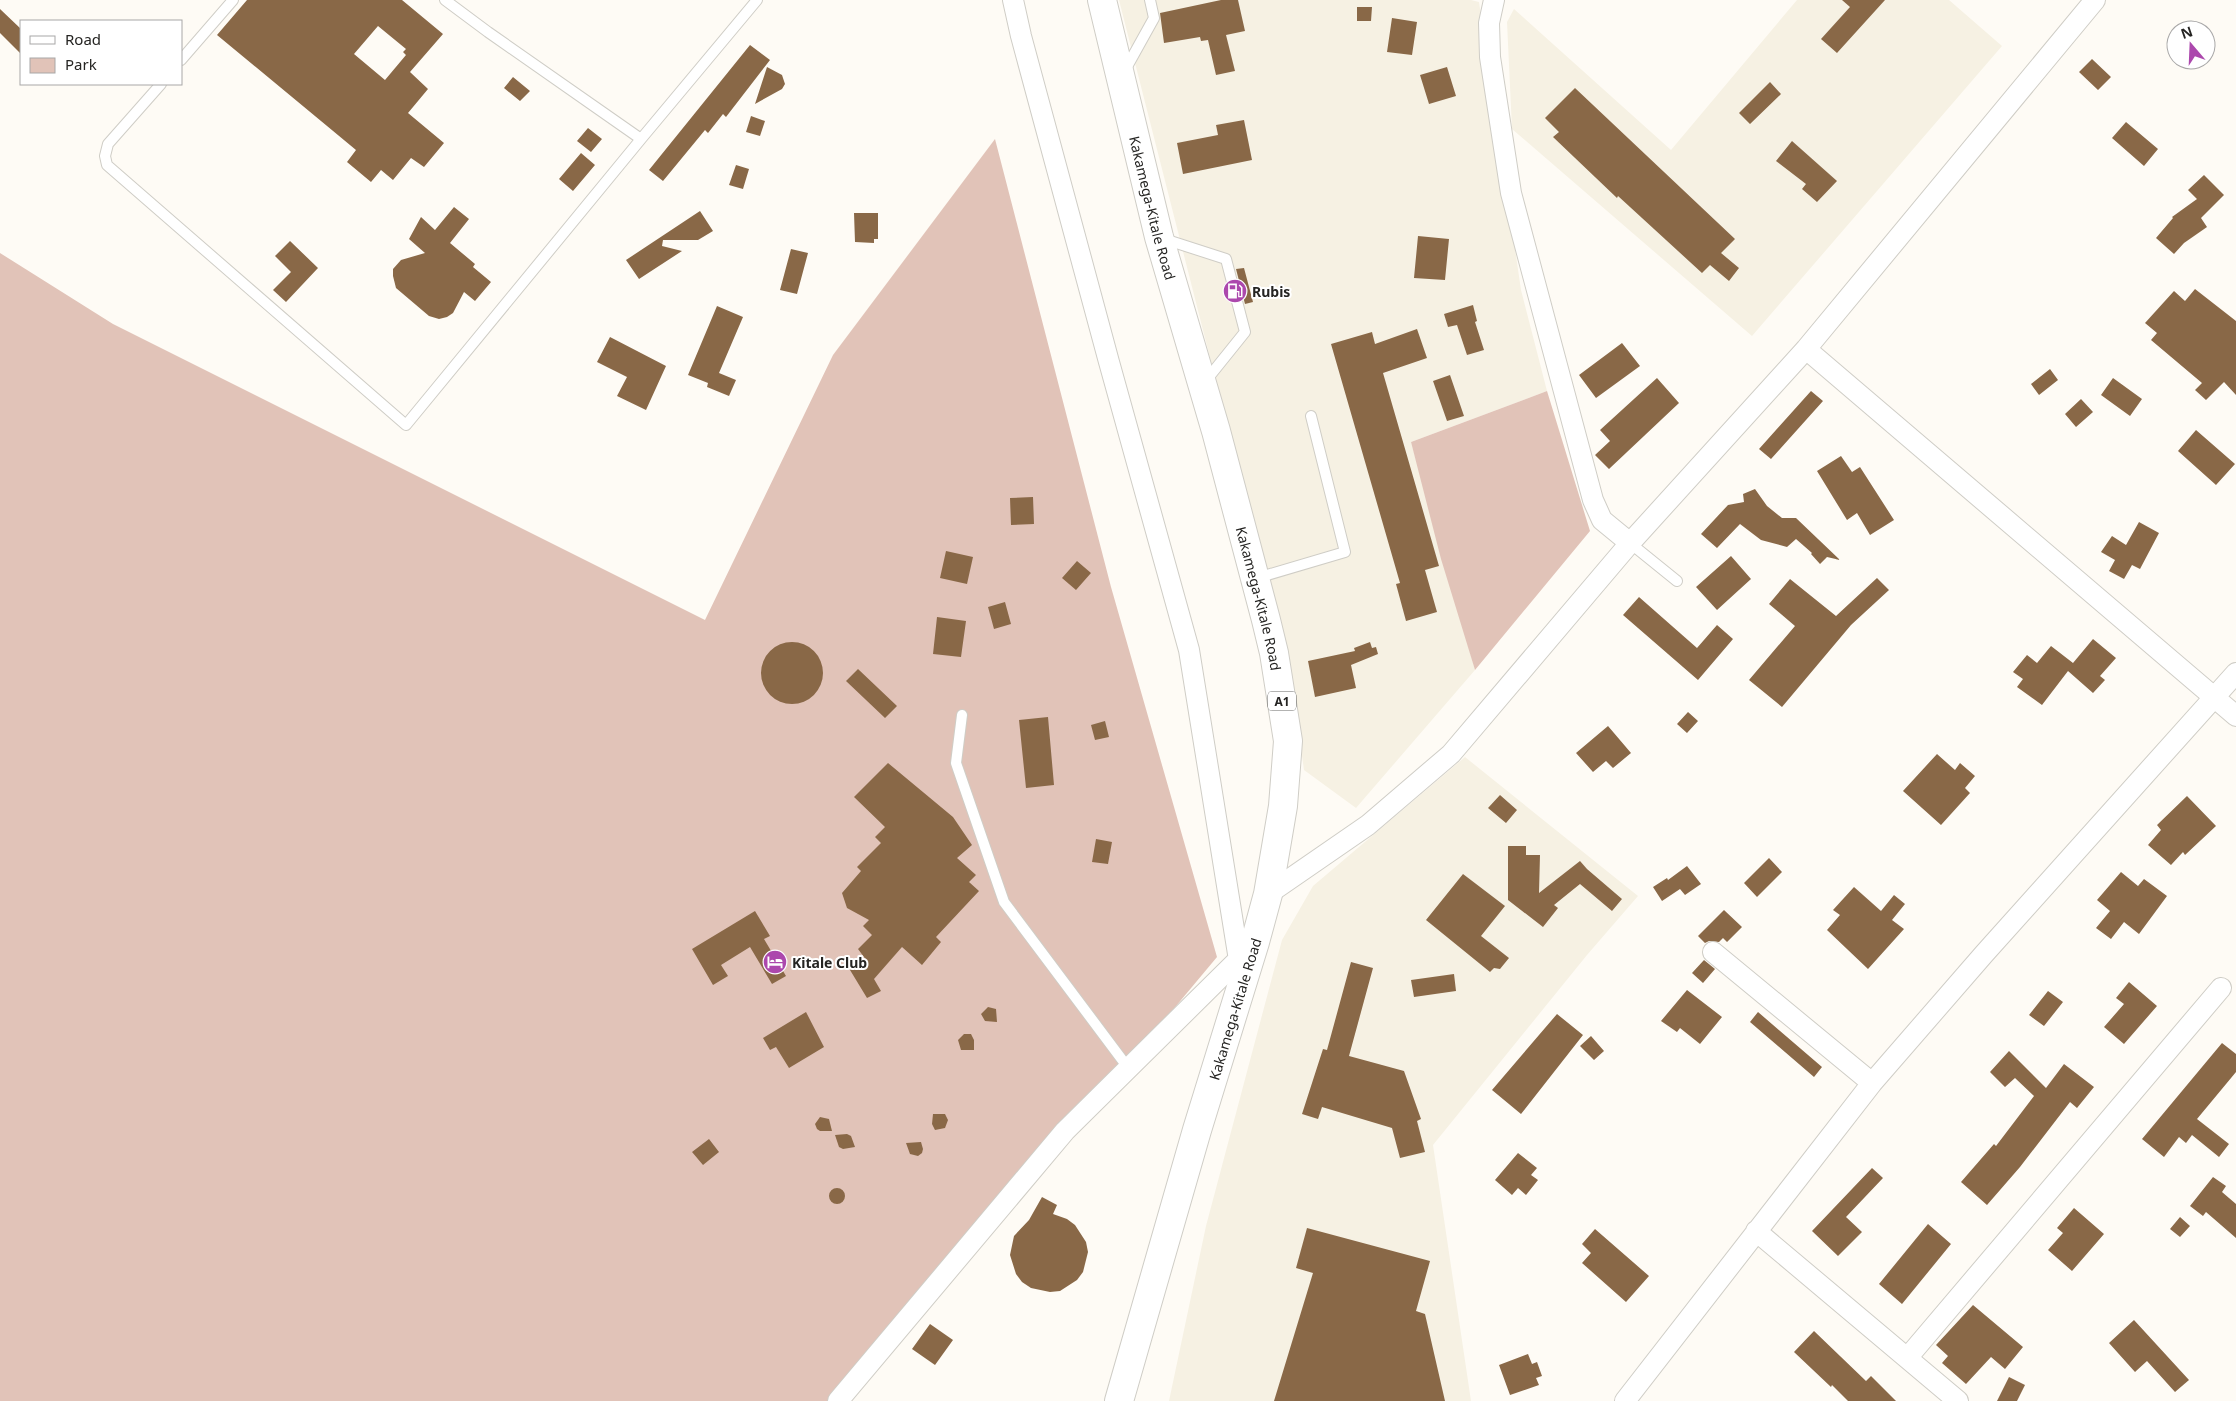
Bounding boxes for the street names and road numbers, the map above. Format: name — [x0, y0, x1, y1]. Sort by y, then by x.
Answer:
street label: Kakamega-Kitale Road — [1126, 134, 1181, 282]
street label: Kakamega-Kitale Road — [1232, 524, 1286, 672]
road number: A1 — [1268, 691, 1296, 710]
street label: Kakamega-Kitale Road — [1204, 936, 1266, 1082]

